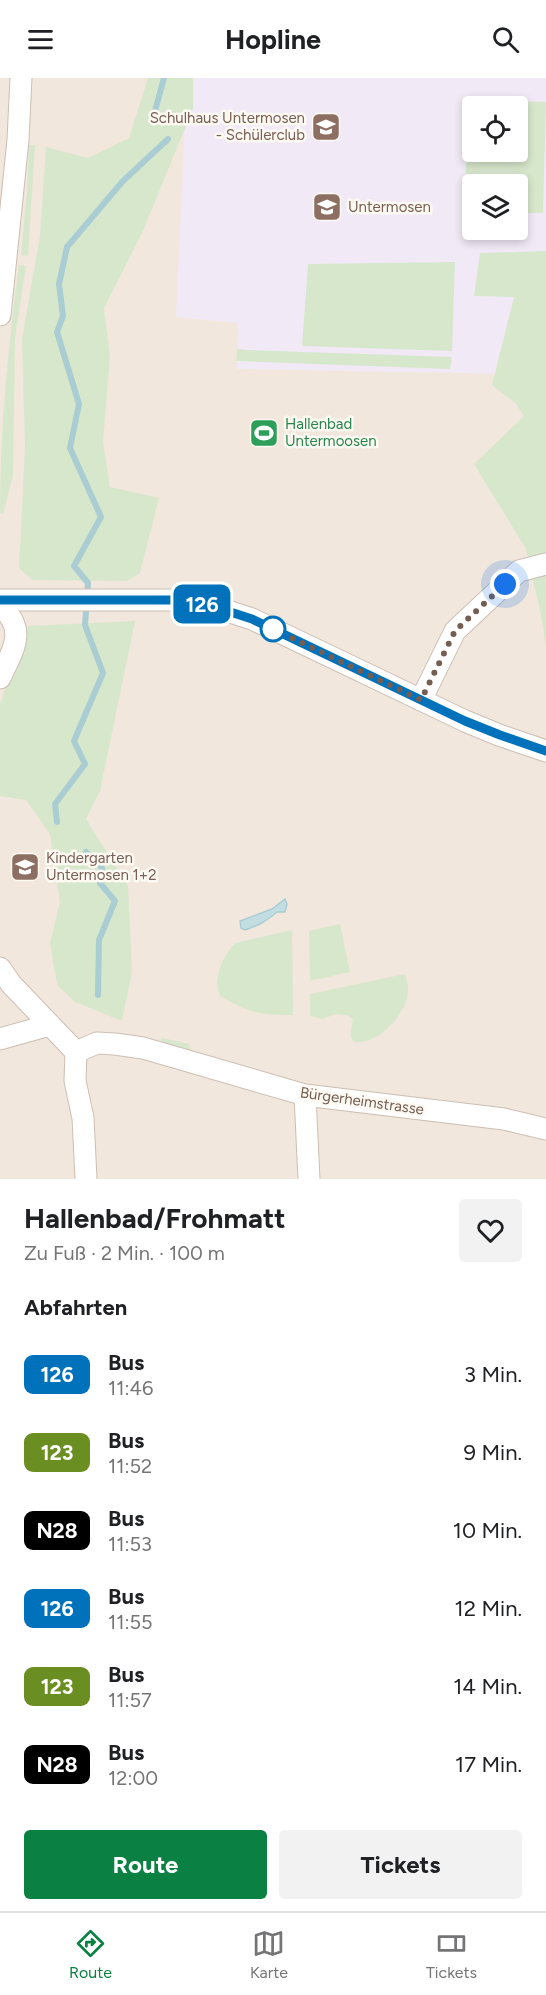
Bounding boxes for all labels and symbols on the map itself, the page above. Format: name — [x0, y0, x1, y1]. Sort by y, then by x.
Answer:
place label: Schulhaus Untermosen - Schülerclub — [150, 109, 305, 144]
school or university icon: Schulhaus Untermosen - Schülerclub — [310, 111, 342, 143]
school or university icon: Untermosen — [311, 191, 343, 223]
place label: Untermosen — [348, 198, 431, 216]
place label: Hallenbad Untermoosen — [285, 415, 377, 450]
sports icon: Hallenbad Untermoosen — [248, 417, 280, 449]
your location — [490, 569, 520, 599]
line badge: 126 — [168, 584, 236, 624]
unlabelled marker — [260, 616, 286, 642]
place label: Kindergarten Untermosen 1+2 — [46, 849, 157, 884]
school or university icon: Kindergarten Untermosen 1+2 — [9, 851, 41, 883]
street label: Bürgerheimstrasse — [299, 1083, 425, 1119]

